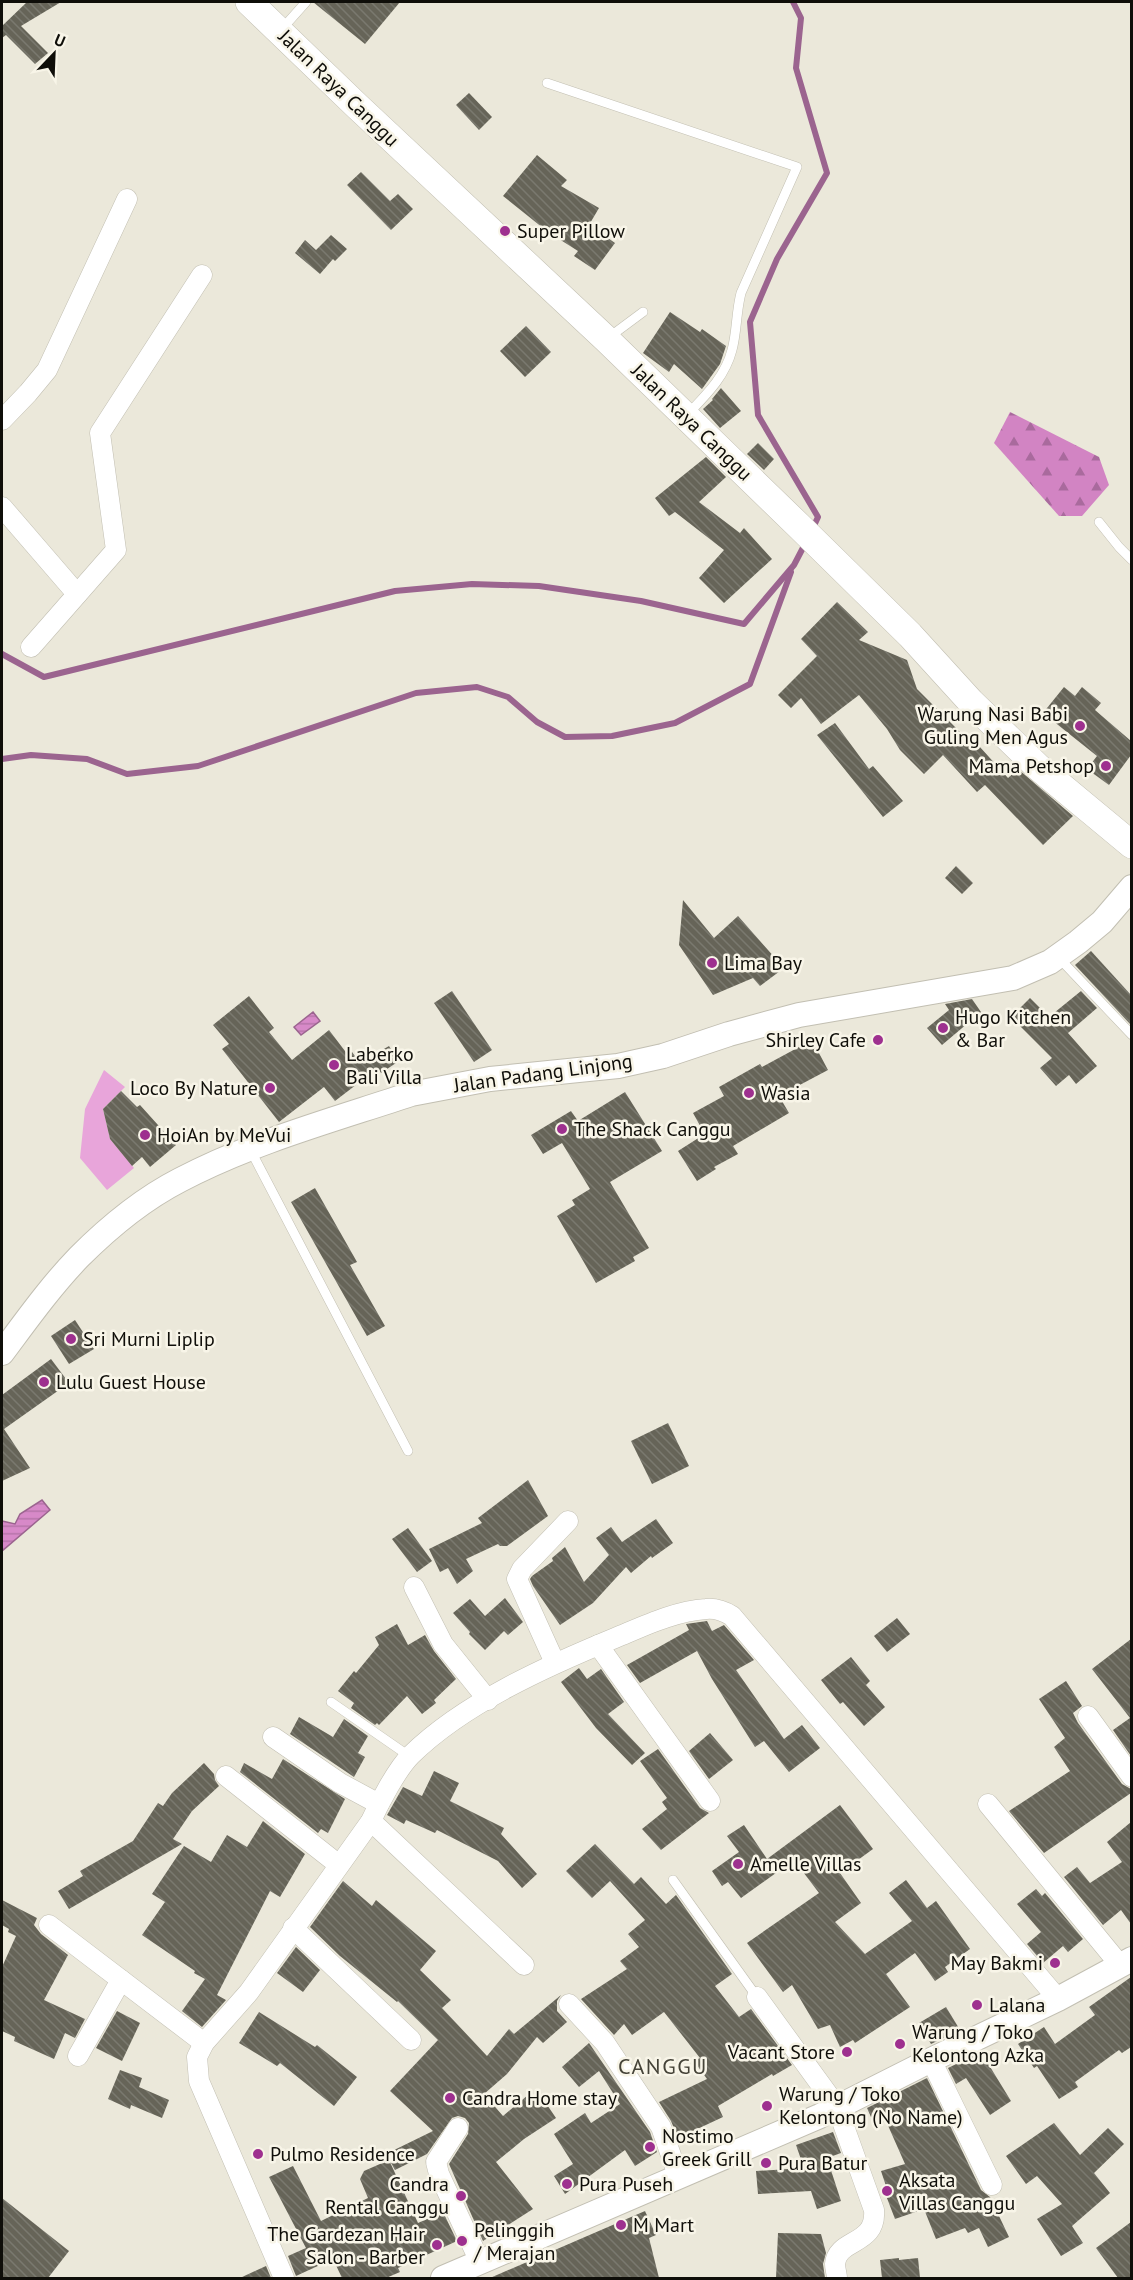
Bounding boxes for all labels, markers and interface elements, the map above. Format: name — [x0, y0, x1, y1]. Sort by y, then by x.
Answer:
street label: Jalan Raya Canggu — [272, 23, 405, 152]
north arrow — [24, 24, 84, 84]
text: U — [51, 29, 68, 51]
place label: Super Pillow — [517, 218, 625, 244]
marker: Super Pillow — [498, 224, 512, 238]
street label: Jalan Raya Canggu — [625, 357, 758, 486]
place label: Warung Nasi Babi Guling Men Agus — [917, 701, 1068, 750]
marker: Warung Nasi Babi Guling Men Agus — [1073, 719, 1087, 733]
place label: Mama Petshop — [968, 753, 1094, 779]
marker: Mama Petshop — [1099, 759, 1113, 773]
place label: Lima Bay — [724, 950, 803, 976]
marker: Lima Bay — [705, 956, 719, 970]
place label: Hugo Kitchen & Bar — [955, 1004, 1071, 1053]
marker: Hugo Kitchen & Bar — [936, 1021, 950, 1035]
place label: Shirley Cafe — [765, 1027, 866, 1053]
marker: Shirley Cafe — [871, 1033, 885, 1047]
place label: Laberko Bali Villa — [346, 1041, 422, 1090]
street label: Jalan Padang Linjong — [451, 1048, 634, 1099]
marker: Laberko Bali Villa — [327, 1058, 341, 1072]
place label: Loco By Nature — [130, 1075, 258, 1101]
place label: Wasia — [761, 1080, 810, 1106]
marker: Loco By Nature — [263, 1081, 277, 1095]
marker: Wasia — [742, 1086, 756, 1100]
place label: The Shack Canggu — [574, 1116, 731, 1142]
place label: HoiAn by MeVui — [157, 1122, 291, 1148]
marker: The Shack Canggu — [555, 1122, 569, 1136]
marker: HoiAn by MeVui — [138, 1128, 152, 1142]
place label: Sri Murni Liplip — [83, 1326, 215, 1352]
marker: Sri Murni Liplip — [64, 1332, 78, 1346]
place label: Lulu Guest House — [56, 1369, 206, 1395]
marker: Lulu Guest House — [37, 1375, 51, 1389]
place label: Amelle Villas — [750, 1851, 861, 1877]
marker: Amelle Villas — [731, 1857, 745, 1871]
place label: May Bakmi — [951, 1950, 1043, 1976]
marker: May Bakmi — [1048, 1956, 1062, 1970]
place label: Lalana — [989, 1992, 1045, 2018]
marker: Lalana — [970, 1998, 984, 2012]
place label: Warung / Toko Kelontong Azka — [912, 2019, 1044, 2068]
marker: Warung / Toko Kelontong Azka — [893, 2037, 907, 2051]
place label: Vacant Store — [727, 2039, 835, 2065]
marker: Vacant Store — [840, 2045, 854, 2059]
district label: CANGGU — [618, 2052, 708, 2080]
place label: Warung / Toko Kelontong (No Name) — [779, 2081, 963, 2130]
place label: Candra Home stay — [462, 2085, 618, 2111]
marker: Candra Home stay — [443, 2091, 457, 2105]
marker: Warung / Toko Kelontong (No Name) — [760, 2099, 774, 2113]
place label: Nostimo Greek Grill — [662, 2123, 752, 2172]
marker: Nostimo Greek Grill — [643, 2140, 657, 2154]
place label: Pulmo Residence — [270, 2141, 415, 2167]
marker: Pulmo Residence — [251, 2147, 265, 2161]
place label: Pura Batur — [778, 2150, 867, 2176]
marker: Pura Batur — [759, 2156, 773, 2170]
place label: Aksata Villas Canggu — [898, 2167, 1015, 2216]
place label: Candra Rental Canggu — [325, 2171, 449, 2220]
place label: Pura Puseh — [579, 2171, 673, 2197]
marker: Pura Puseh — [560, 2177, 574, 2191]
marker: Aksata Villas Canggu — [880, 2184, 894, 2198]
marker: Candra Rental Canggu — [454, 2189, 468, 2203]
place label: M Mart — [633, 2212, 694, 2238]
place label: Pelinggih / Merajan — [473, 2217, 555, 2266]
marker: M Mart — [614, 2218, 628, 2232]
place label: The Gardezan Hair Salon - Barber — [267, 2221, 425, 2270]
marker: Pelinggih / Merajan — [455, 2234, 469, 2248]
marker: The Gardezan Hair Salon - Barber — [430, 2238, 444, 2252]

